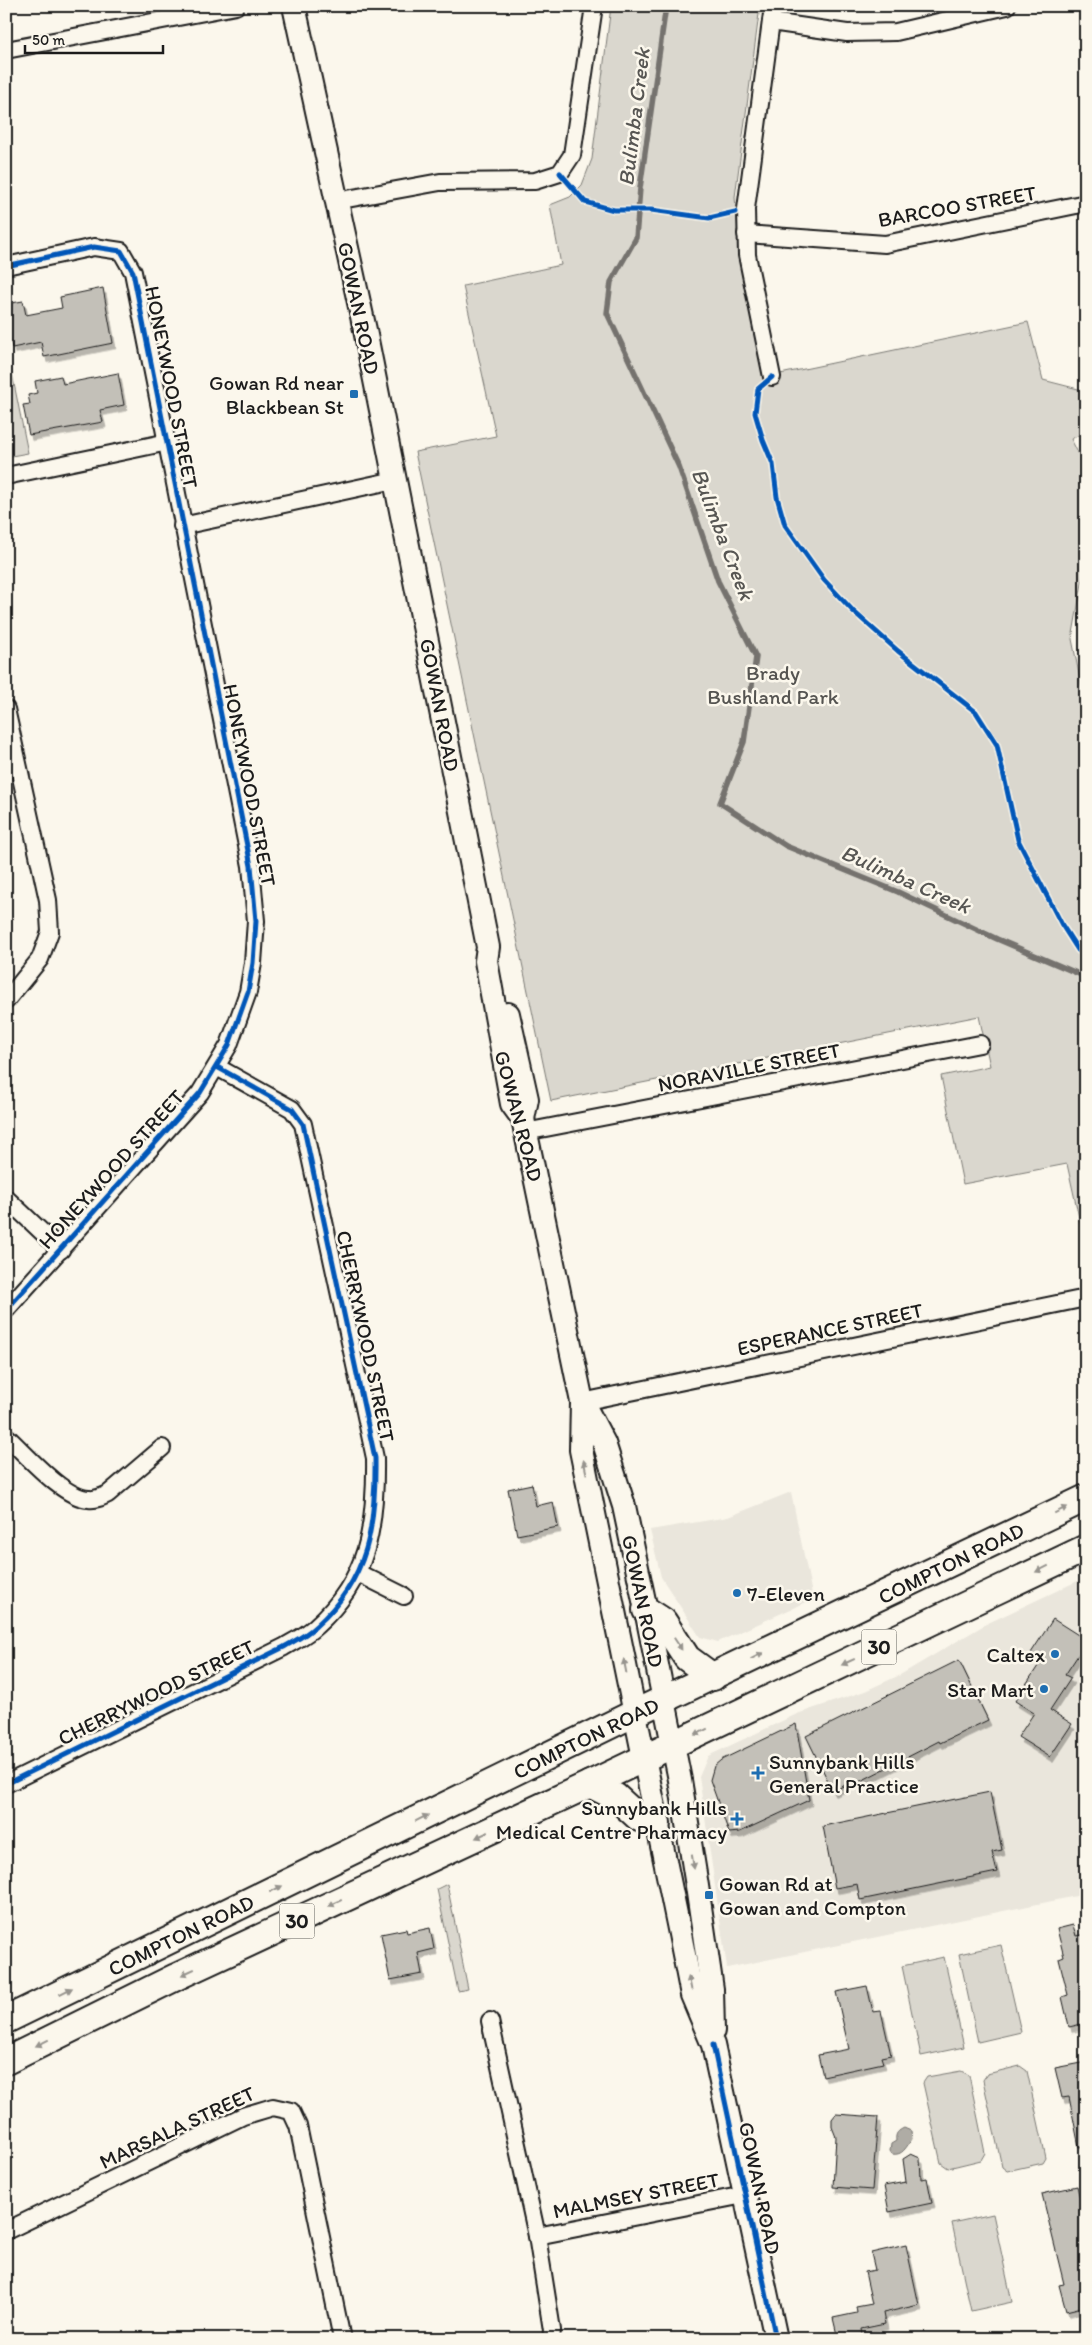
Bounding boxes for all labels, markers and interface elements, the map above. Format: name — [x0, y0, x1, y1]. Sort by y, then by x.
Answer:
scale bar — [25, 22, 162, 54]
text: 50 m — [32, 31, 65, 49]
water label: Bulimba Creek — [612, 45, 656, 187]
street label: BARCOO STREET — [876, 180, 1038, 232]
street label: GOWAN ROAD — [333, 240, 385, 376]
street label: HONEYWOOD STREET — [140, 284, 204, 491]
place label: Gowan Rd near Blackbean St — [209, 370, 344, 419]
marker: Gowan Rd near Blackbean St — [348, 388, 360, 400]
water label: Bulimba Creek — [686, 464, 761, 605]
street label: GOWAN ROAD — [415, 637, 465, 773]
park label: Brady Bushland Park — [707, 660, 839, 709]
street label: HONEYWOOD STREET — [218, 682, 282, 889]
water label: Bulimba Creek — [837, 838, 976, 920]
street label: NORAVILLE STREET — [656, 1037, 843, 1097]
street label: GOWAN ROAD — [490, 1048, 548, 1184]
street label: HONEYWOOD STREET — [33, 1084, 189, 1254]
street label: CHERRYWOOD STREET — [331, 1228, 401, 1444]
street label: ESPERANCE STREET — [735, 1297, 925, 1361]
one-way arrow — [581, 1460, 589, 1475]
one-way arrow — [1054, 1506, 1068, 1514]
street label: COMPTON ROAD — [874, 1517, 1028, 1609]
street label: GOWAN ROAD — [617, 1533, 669, 1669]
one-way arrow — [1035, 1566, 1049, 1574]
place label: 7-Eleven — [747, 1581, 825, 1606]
marker: 7-Eleven — [731, 1587, 743, 1599]
road number: 30 — [862, 1630, 896, 1664]
street label: CHERRYWOOD STREET — [54, 1633, 259, 1750]
one-way arrow — [673, 1638, 683, 1651]
place label: Caltex — [986, 1642, 1046, 1667]
marker: Caltex — [1049, 1648, 1061, 1660]
one-way arrow — [750, 1652, 764, 1660]
one-way arrow — [621, 1658, 629, 1673]
one-way arrow — [841, 1658, 855, 1666]
place label: Star Mart — [947, 1677, 1034, 1702]
marker: Star Mart — [1038, 1683, 1050, 1695]
street label: COMPTON ROAD — [509, 1692, 663, 1784]
one-way arrow — [694, 1728, 708, 1736]
place label: Sunnybank Hills General Practice — [769, 1749, 919, 1798]
marker: Sunnybank Hills General Practice — [751, 1766, 765, 1780]
place label: Sunnybank Hills Medical Centre Pharmacy — [496, 1795, 727, 1844]
marker: Sunnybank Hills Medical Centre Pharmacy — [731, 1813, 743, 1825]
one-way arrow — [415, 1814, 430, 1822]
one-way arrow — [475, 1831, 490, 1839]
one-way arrow — [690, 1854, 698, 1870]
place label: Gowan Rd at Gowan and Compton — [719, 1871, 906, 1920]
one-way arrow — [269, 1885, 283, 1893]
street label: COMPTON ROAD — [104, 1889, 258, 1981]
marker: Gowan Rd at Gowan and Compton — [703, 1889, 715, 1901]
one-way arrow — [328, 1900, 342, 1908]
road number: 30 — [280, 1904, 314, 1938]
one-way arrow — [181, 1968, 195, 1976]
one-way arrow — [686, 1975, 694, 1990]
one-way arrow — [59, 1987, 73, 1995]
one-way arrow — [35, 2040, 49, 2048]
street label: MARSALA STREET — [95, 2080, 259, 2174]
street label: GOWAN ROAD — [734, 2120, 786, 2256]
street label: MALMSEY STREET — [551, 2167, 721, 2223]

